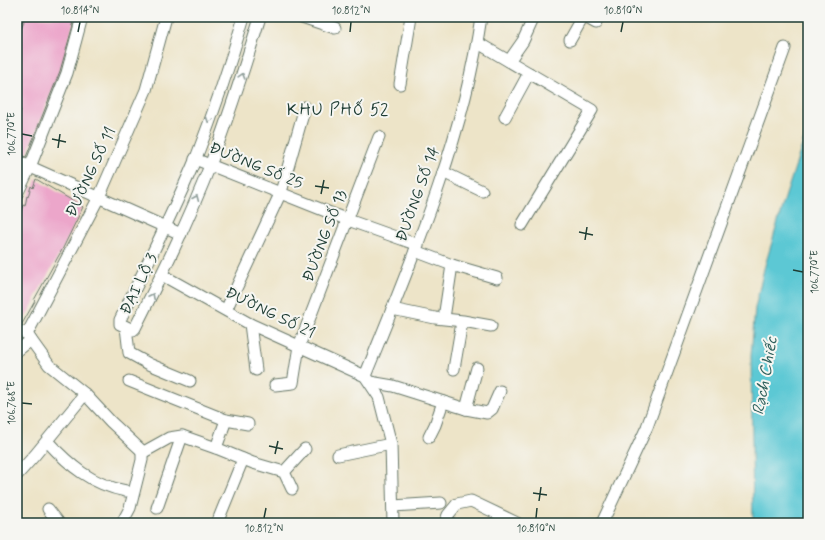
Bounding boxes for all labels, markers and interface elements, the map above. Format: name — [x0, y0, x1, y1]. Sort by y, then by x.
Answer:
text: 10.814°N — [61, 4, 100, 18]
text: 10.812°N — [332, 4, 371, 18]
text: 10.810°N — [604, 4, 643, 18]
one-way arrow — [237, 73, 246, 80]
district label: KHU PHỐ 52 — [287, 99, 389, 121]
text: 106.770°E — [5, 112, 19, 156]
one-way arrow — [206, 117, 214, 124]
street label: ĐƯỜNG SỐ 11 — [61, 124, 121, 220]
street label: ĐƯỜNG SỐ 25 — [206, 138, 306, 194]
street label: ĐƯỜNG SỐ 14 — [391, 143, 445, 244]
street label: ĐƯỜNG SỐ 13 — [298, 187, 352, 285]
one-way arrow — [191, 194, 199, 202]
street label: ĐẠI LỘ 3 — [115, 250, 163, 318]
text: 106.770°E — [808, 250, 822, 294]
street label: ĐƯỜNG SỐ 21 — [222, 282, 318, 344]
one-way arrow — [147, 292, 154, 300]
water label: Rạch Chiếc — [747, 334, 783, 417]
text: 106.768°E — [5, 381, 19, 425]
text: 10.812°N — [245, 522, 284, 536]
text: 10.810°N — [517, 522, 556, 536]

